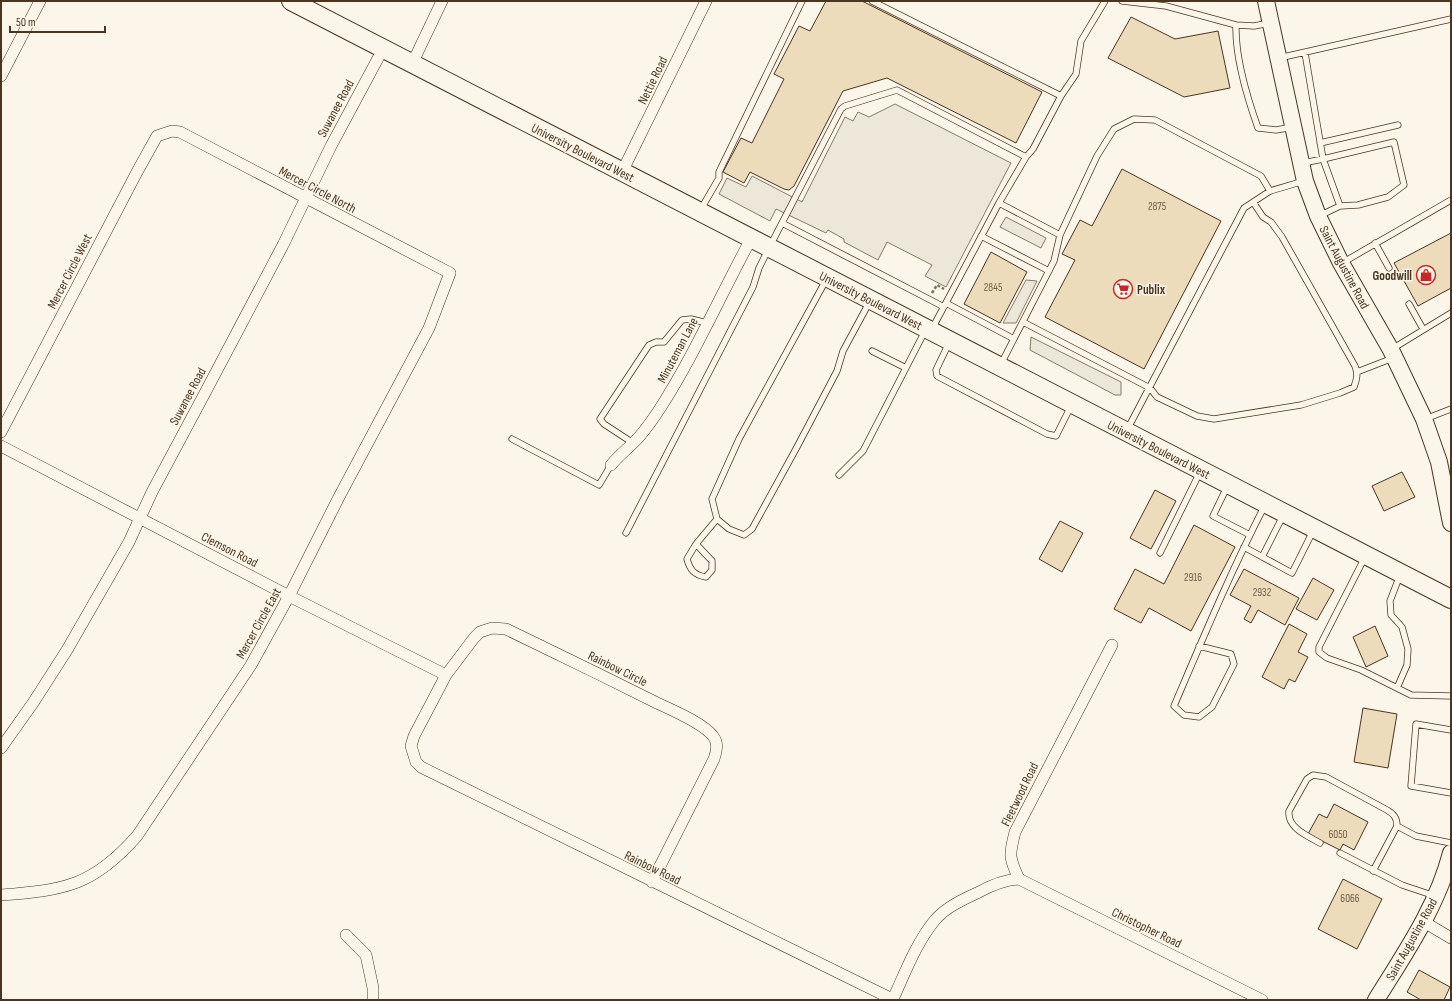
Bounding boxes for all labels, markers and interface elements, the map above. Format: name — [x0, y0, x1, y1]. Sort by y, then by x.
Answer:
scale bar — [10, 8, 105, 34]
text: 50 m — [16, 15, 36, 30]
street label: Nettie Road — [635, 54, 671, 107]
street label: Suwanee Road — [314, 77, 358, 140]
street label: University Boulevard West — [528, 120, 637, 186]
street label: Mercer Circle North — [276, 163, 359, 217]
house number: 2875 — [1148, 200, 1166, 213]
street label: Saint Augustine Road — [1315, 223, 1373, 312]
street label: Mercer Circle West — [44, 231, 96, 312]
shop icon: Goodwill — [1415, 264, 1437, 286]
street label: University Boulevard West — [816, 268, 925, 334]
place label: Goodwill — [1372, 268, 1412, 284]
supermarket icon: Publix — [1112, 278, 1134, 300]
house number: 2845 — [984, 281, 1002, 294]
place label: Publix — [1137, 282, 1166, 298]
street label: Minuteman Lane — [654, 315, 702, 386]
street label: Suwanee Road — [166, 365, 210, 428]
street label: University Boulevard West — [1104, 417, 1213, 483]
street label: Clemson Road — [198, 529, 261, 571]
house number: 2916 — [1184, 571, 1202, 584]
street label: Mercer Circle East — [233, 585, 285, 662]
house number: 2932 — [1253, 586, 1272, 599]
street label: Rainbow Circle — [585, 648, 650, 690]
street label: Fleetwood Road — [998, 760, 1042, 829]
house number: 6050 — [1328, 828, 1348, 841]
street label: Rainbow Road — [622, 847, 683, 888]
house number: 6066 — [1340, 892, 1360, 905]
street label: Saint Augustine Road — [1383, 895, 1441, 984]
street label: Christopher Road — [1109, 904, 1184, 952]

